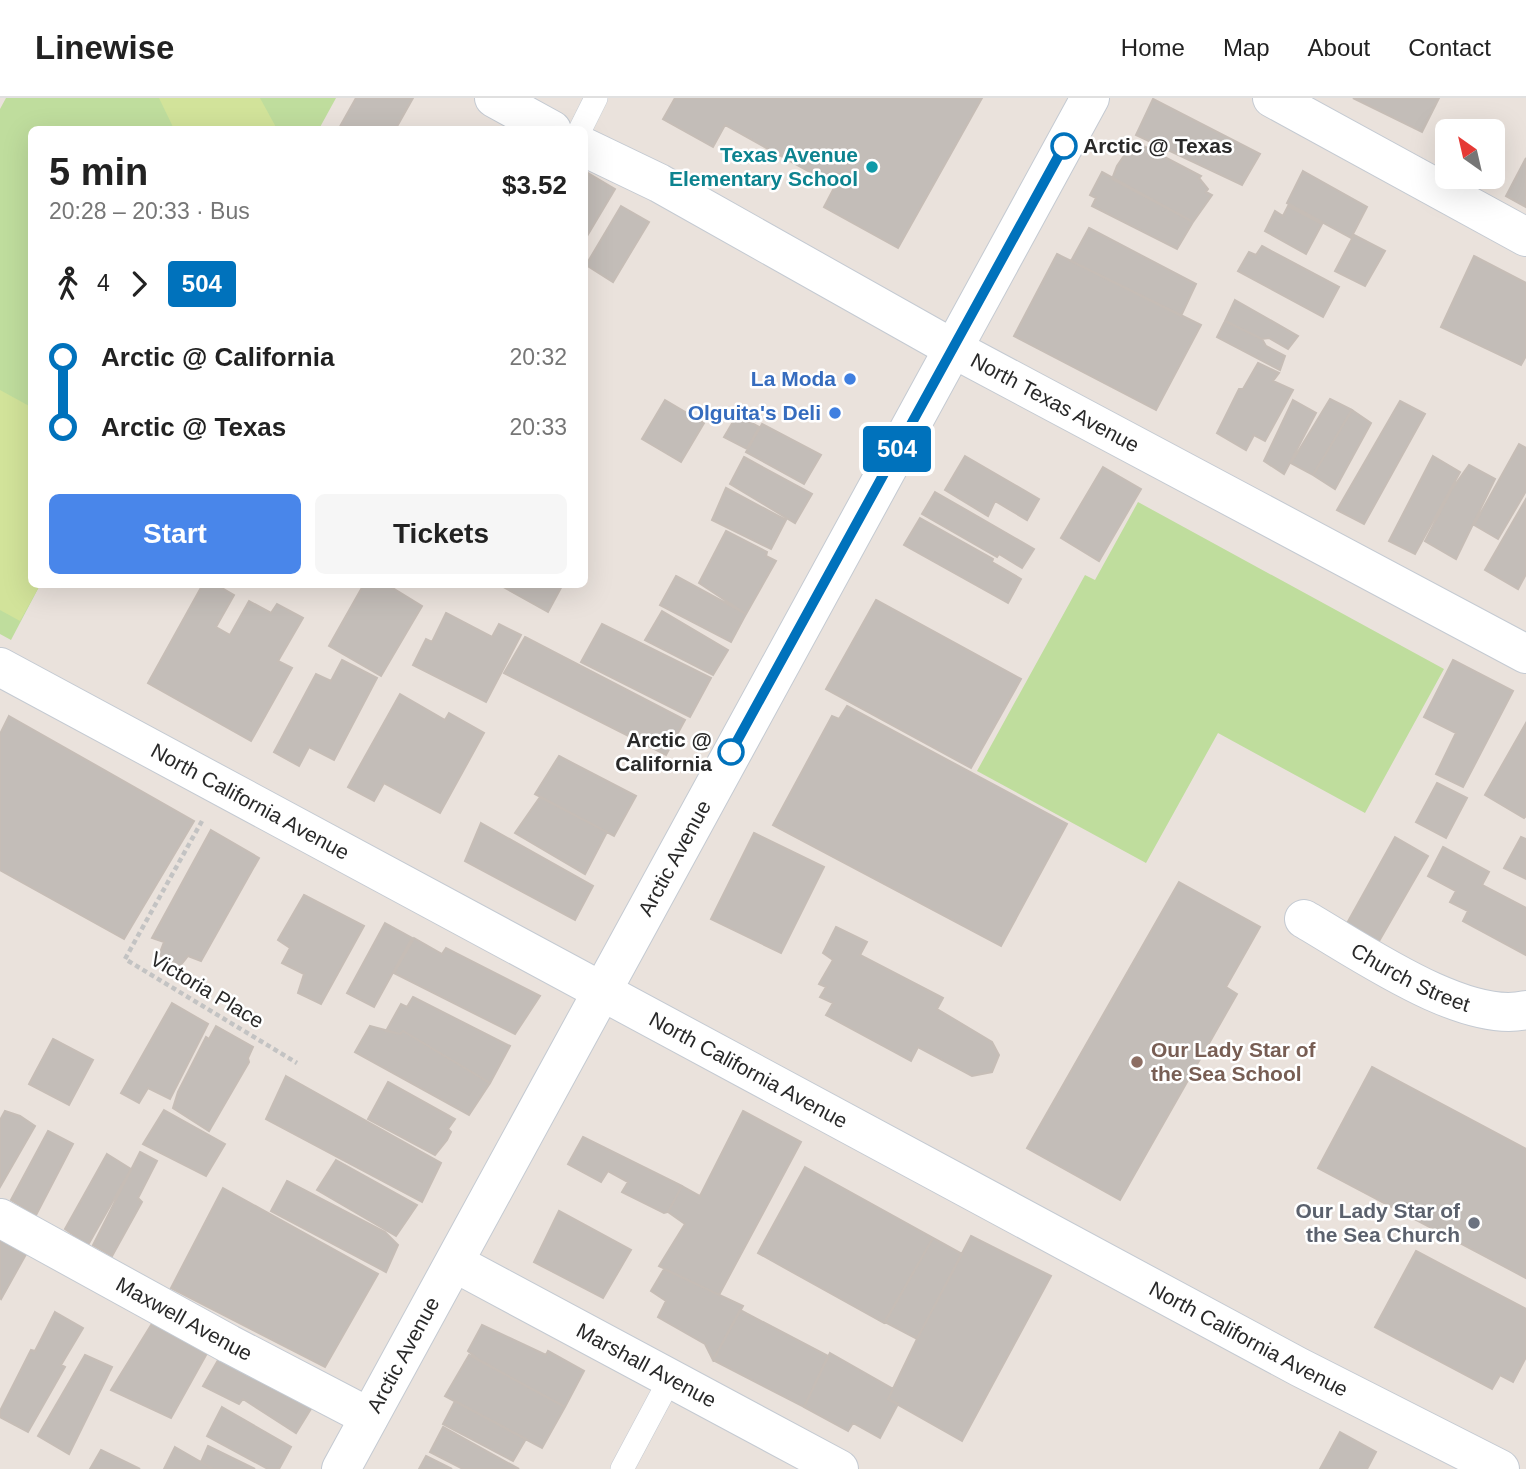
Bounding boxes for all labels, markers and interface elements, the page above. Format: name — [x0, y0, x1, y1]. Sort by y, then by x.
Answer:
text: Linewise — [35, 29, 174, 66]
text: Home — [1121, 34, 1185, 61]
text: Map — [1223, 34, 1270, 61]
text: About — [1308, 34, 1370, 61]
text: Contact — [1408, 34, 1491, 61]
north arrow — [1435, 119, 1505, 189]
map controls — [1435, 119, 1505, 189]
marker: Arctic @ Texas — [1051, 133, 1077, 159]
place label: Arctic @ Texas — [1083, 134, 1233, 157]
place label: Texas Avenue Elementary School — [669, 143, 858, 190]
text: 5 min — [49, 151, 148, 193]
marker: Texas Avenue Elementary School — [864, 159, 880, 175]
text: $3.52 — [502, 170, 567, 200]
text: 20:28 – 20:33 · Bus — [49, 198, 250, 224]
icon: walk — [49, 265, 87, 303]
icon: forward — [120, 265, 158, 303]
text: 4 — [97, 270, 110, 296]
text: 504 — [182, 270, 222, 297]
text: Arctic @ California — [101, 342, 334, 372]
text: 20:32 — [509, 344, 567, 370]
street label: North Texas Avenue — [967, 348, 1143, 457]
place label: La Moda — [751, 367, 836, 390]
marker: La Moda — [842, 371, 858, 387]
place label: Olguita's Deli — [688, 401, 821, 424]
marker: Olguita's Deli — [827, 405, 843, 421]
text: Arctic @ Texas — [101, 412, 286, 442]
text: 20:33 — [509, 414, 567, 440]
line badge: 504 — [857, 426, 937, 472]
text: 504 — [877, 435, 917, 462]
button: Start — [49, 494, 301, 574]
button: Tickets — [315, 494, 567, 574]
place label: Arctic @ California — [615, 728, 712, 775]
street label: North California Avenue — [147, 739, 353, 864]
marker: Arctic @ California — [718, 739, 744, 765]
street label: Arctic Avenue — [633, 796, 715, 920]
street label: Church Street — [1347, 938, 1473, 1016]
street label: Victoria Place — [146, 947, 268, 1032]
street label: North California Avenue — [646, 1007, 852, 1132]
place label: Our Lady Star of the Sea School — [1151, 1038, 1317, 1085]
marker: Our Lady Star of the Sea School — [1129, 1054, 1145, 1070]
place label: Our Lady Star of the Sea Church — [1295, 1199, 1461, 1246]
marker: Our Lady Star of the Sea Church — [1466, 1215, 1482, 1231]
street label: Maxwell Avenue — [112, 1272, 256, 1365]
street label: North California Avenue — [1146, 1277, 1352, 1401]
street label: Arctic Avenue — [362, 1293, 444, 1416]
street label: Marshall Avenue — [573, 1318, 720, 1412]

